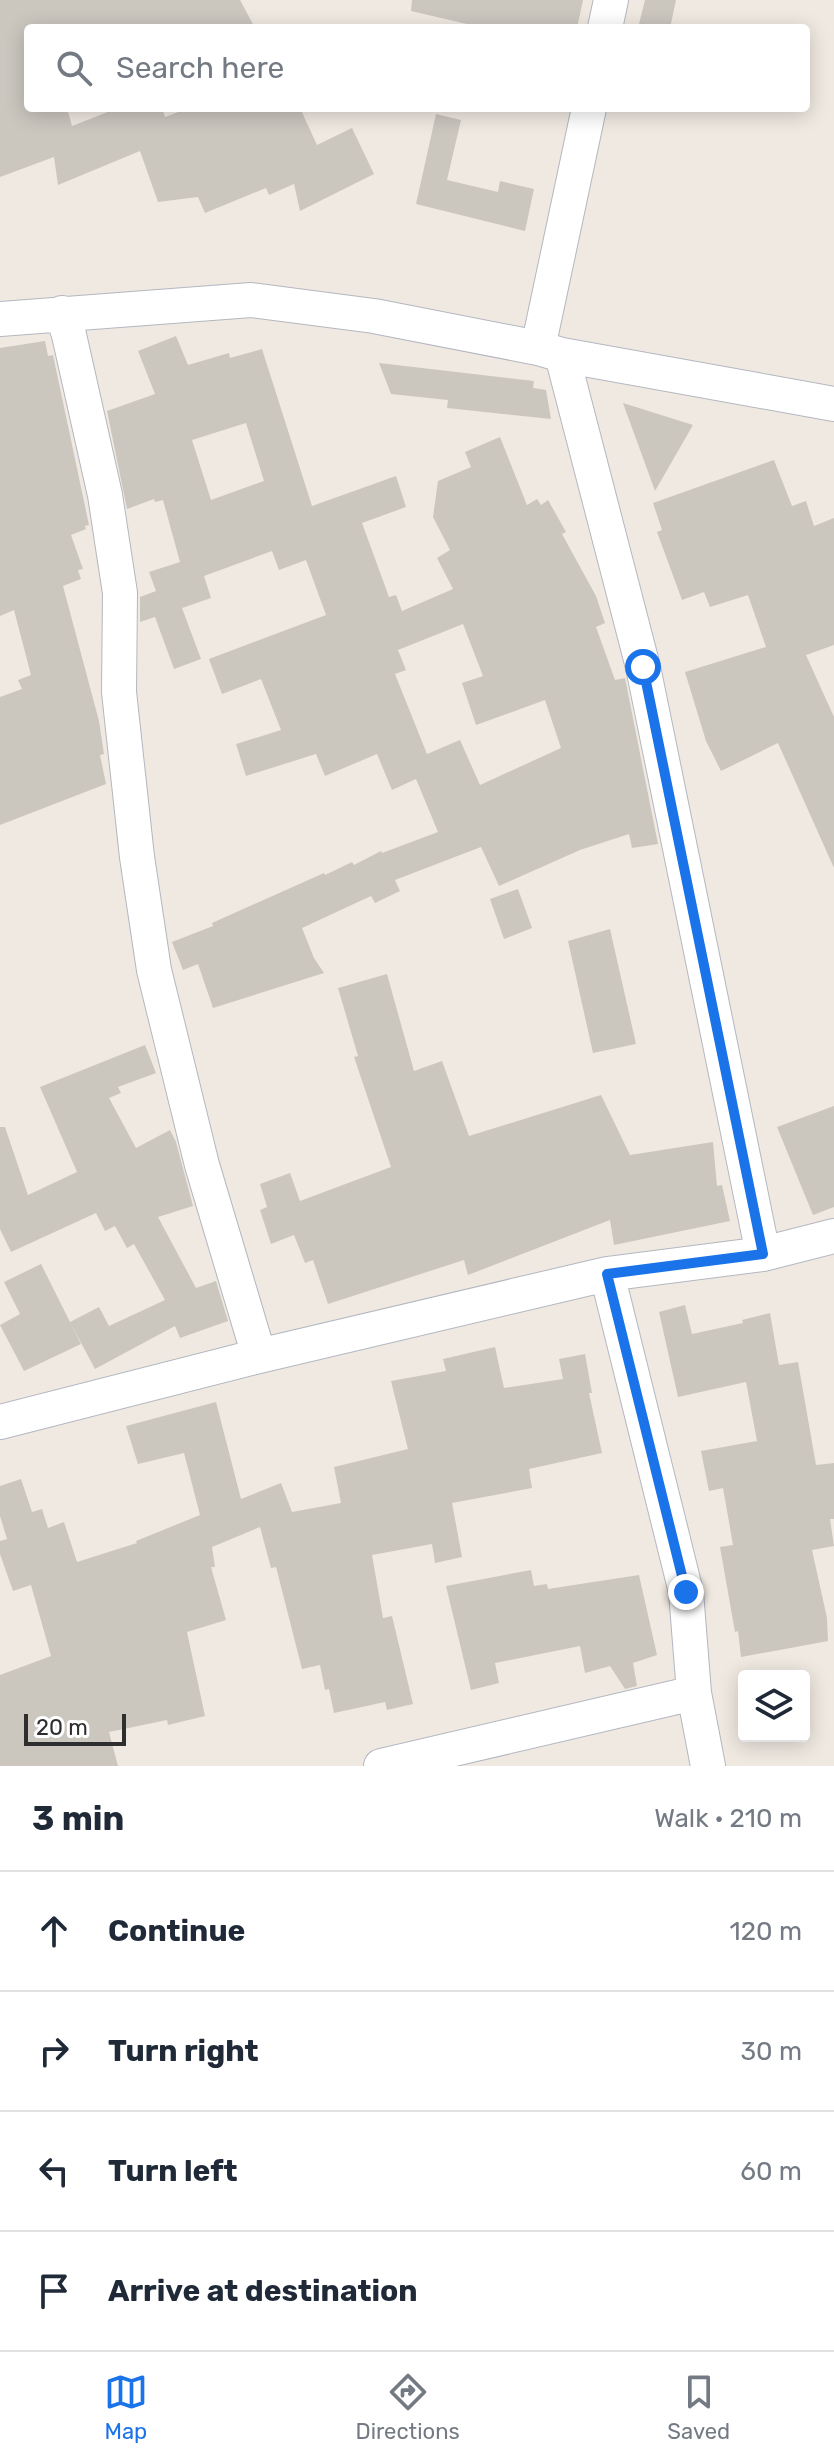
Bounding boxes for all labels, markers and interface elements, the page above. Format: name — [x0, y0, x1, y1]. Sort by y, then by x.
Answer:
search box — [24, 24, 810, 112]
icon: search — [52, 46, 96, 90]
text: Search here — [116, 50, 284, 86]
route start — [625, 649, 661, 685]
route end — [668, 1574, 704, 1610]
map controls — [738, 1670, 810, 1742]
button: layers — [738, 1670, 810, 1742]
scale bar — [24, 1710, 126, 1746]
text: 20 m — [36, 1714, 88, 1741]
text: 3 min — [32, 1798, 124, 1839]
text: Walk · 210 m — [654, 1803, 802, 1834]
icon: ahead — [32, 1909, 76, 1953]
text: Continue — [108, 1913, 245, 1949]
text: 120 m — [730, 1916, 802, 1947]
icon: right — [32, 2029, 76, 2073]
text: Turn right — [108, 2033, 259, 2069]
text: 30 m — [740, 2036, 802, 2067]
icon: left — [32, 2149, 76, 2193]
text: Turn left — [108, 2153, 238, 2189]
text: 60 m — [740, 2156, 802, 2187]
icon: arrive — [32, 2269, 76, 2313]
text: Arrive at destination — [108, 2273, 418, 2309]
tab: Map — [104, 2370, 148, 2445]
tab: Directions — [355, 2370, 460, 2445]
tab: Saved — [667, 2370, 730, 2445]

